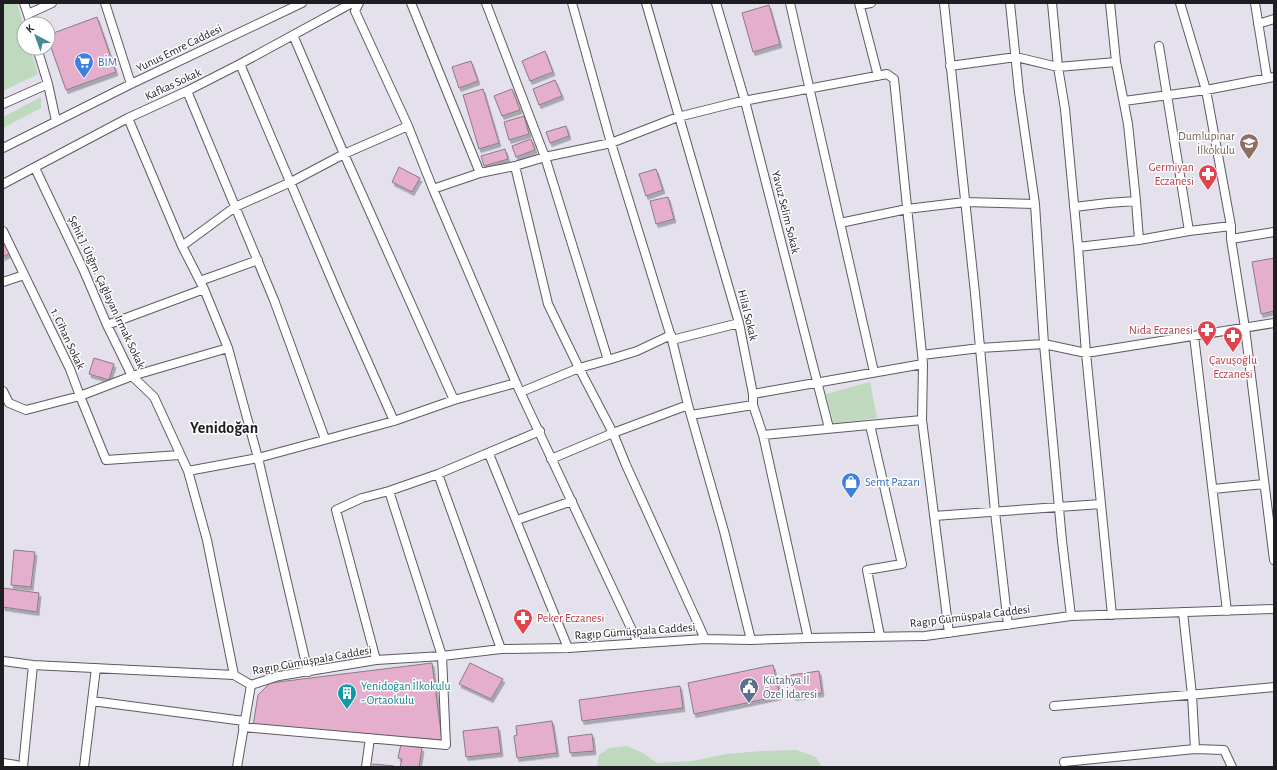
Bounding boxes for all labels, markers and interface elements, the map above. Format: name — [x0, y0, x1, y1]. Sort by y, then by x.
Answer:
north arrow — [16, 16, 56, 56]
text: K — [24, 22, 36, 35]
street label: Yunus Emre Caddesi — [134, 22, 224, 74]
supermarket icon: BİM — [73, 51, 95, 79]
place label: BİM — [98, 55, 117, 68]
street label: Kafkas Sokak — [143, 66, 203, 102]
place label: Dumlupınar İlkokulu — [1178, 130, 1235, 156]
school or university icon: Dumlupınar İlkokulu — [1238, 132, 1260, 160]
place label: Germiyan Eczanesi — [1149, 161, 1194, 187]
pharmacy icon: Germiyan Eczanesi — [1197, 163, 1219, 191]
street label: Yavuz Selim Sokak — [770, 169, 802, 255]
street label: Şehit J. Ütğm. Çağlayan Irmak Sokak — [65, 213, 149, 371]
street label: Hilal Sokak — [736, 288, 760, 342]
street label: 1. Cihan Sokak — [49, 307, 87, 372]
pharmacy icon: Nida Eczanesi — [1196, 319, 1218, 347]
place label: Nida Eczanesi — [1129, 324, 1193, 336]
pharmacy icon: Çavuşoğlu Eczanesi — [1222, 325, 1244, 353]
place label: Çavuşoğlu Eczanesi — [1209, 354, 1257, 380]
district label: Yenidoğan — [190, 420, 258, 436]
shop icon: Semt Pazarı — [840, 471, 862, 499]
place label: Semt Pazarı — [865, 476, 920, 488]
street label: Ragıp Gümüşpala Caddesi — [909, 603, 1031, 629]
pharmacy icon: Peker Eczanesi — [512, 607, 534, 635]
place label: Peker Eczanesi — [537, 612, 604, 624]
street label: Ragıp Gümüşpala Caddesi — [574, 621, 696, 641]
street label: Ragıp Gümüşpala Caddesi — [251, 644, 373, 676]
place label: Kütahya İl Özel İdaresi — [763, 673, 817, 700]
public building icon: Kütahya İl Özel İdaresi — [738, 676, 760, 704]
place label: Yenidoğan İlkokulu - Ortaokulu — [361, 679, 451, 706]
building icon: Yenidoğan İlkokulu - Ortaokulu — [336, 682, 358, 710]

